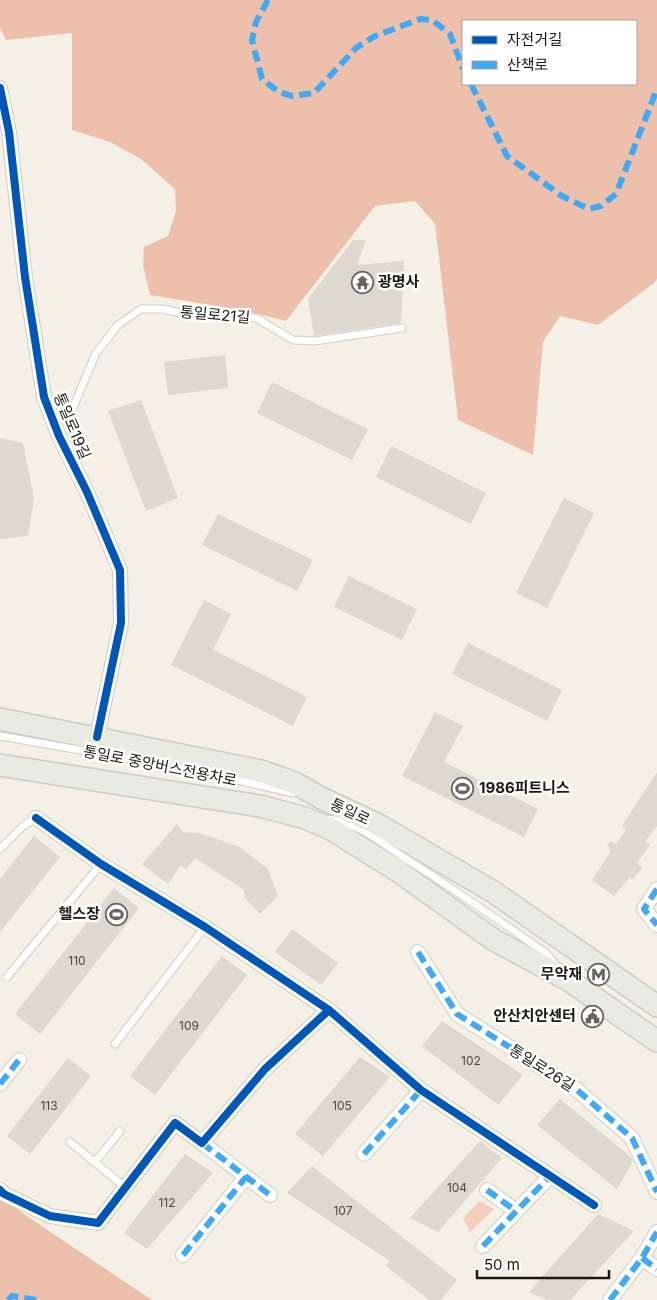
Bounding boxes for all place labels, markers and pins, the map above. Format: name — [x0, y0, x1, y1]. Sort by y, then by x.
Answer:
temple icon: 광명사 — [350, 270, 374, 294]
place label: 광명사 — [378, 272, 420, 291]
sports icon: 1986피트니스 — [451, 776, 475, 800]
place label: 1986피트니스 — [479, 778, 570, 797]
sports icon: 헬스장 — [104, 902, 128, 926]
place label: 헬스장 — [59, 904, 100, 923]
metro station icon: 무악재 — [586, 962, 610, 986]
place label: 무악재 — [541, 964, 582, 983]
public building icon: 안산치안센터 — [580, 1004, 604, 1028]
place label: 안산치안센터 — [493, 1006, 576, 1025]

